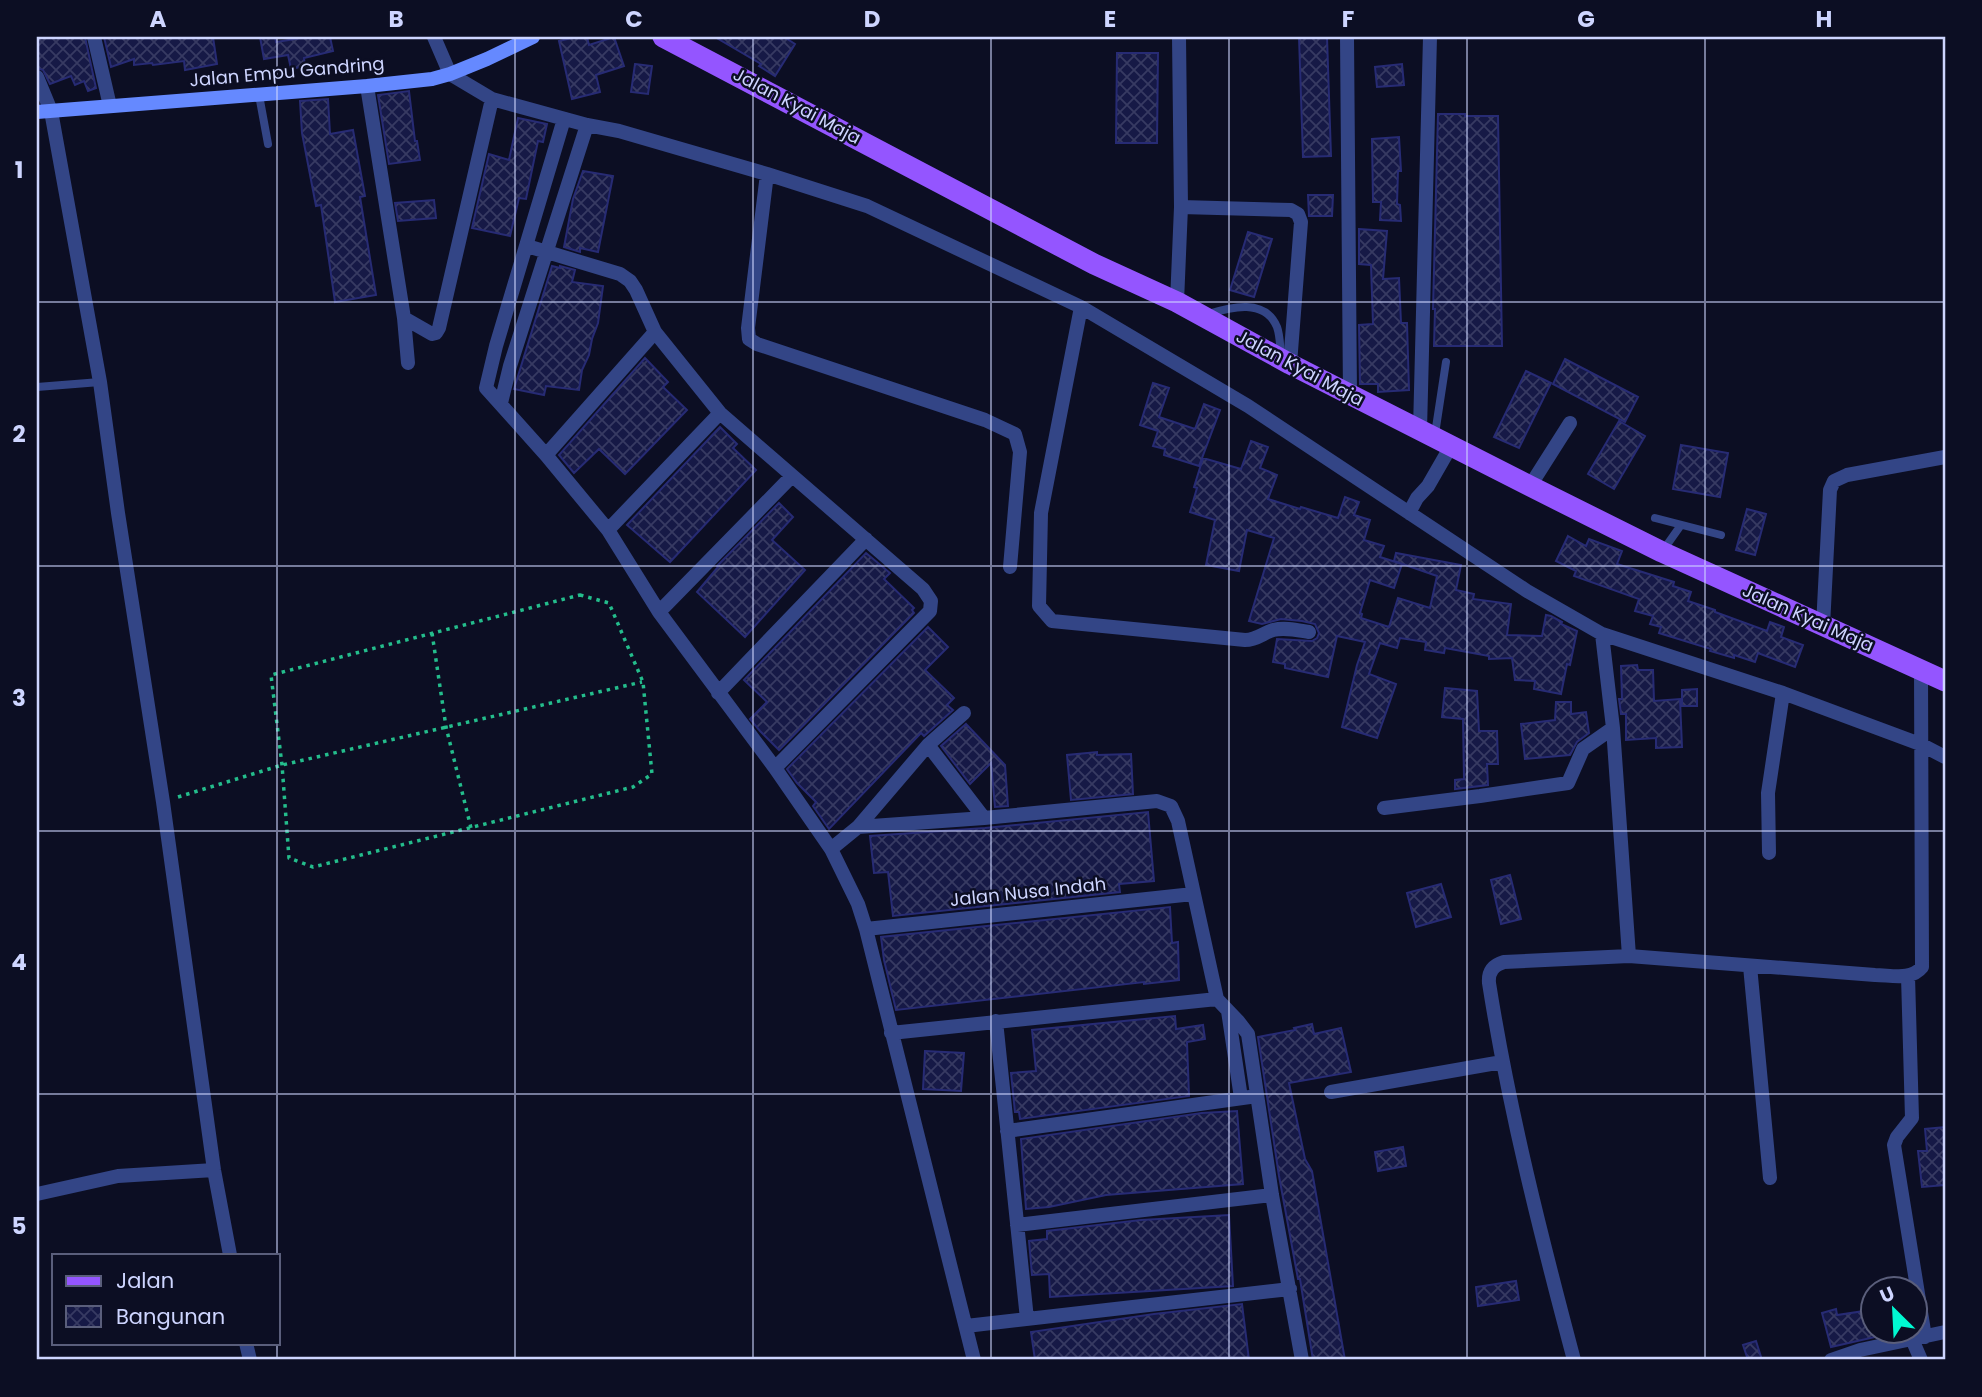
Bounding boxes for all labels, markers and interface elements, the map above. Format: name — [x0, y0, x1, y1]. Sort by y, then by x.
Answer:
text: A — [150, 3, 167, 35]
text: B — [388, 3, 404, 35]
text: C — [625, 3, 643, 35]
text: D — [864, 3, 880, 35]
text: E — [1104, 3, 1116, 35]
text: F — [1342, 3, 1354, 35]
text: G — [1577, 3, 1595, 35]
text: H — [1816, 3, 1832, 35]
street label: Jalan Empu Gandring — [188, 51, 385, 92]
street label: Jalan Kyai Maja — [729, 61, 865, 150]
text: 1 — [15, 154, 23, 186]
street label: Jalan Kyai Maja — [1232, 323, 1368, 412]
text: 2 — [12, 418, 26, 450]
street label: Jalan Kyai Maja — [1739, 577, 1878, 658]
text: 3 — [12, 682, 26, 714]
street label: Jalan Nusa Indah — [949, 871, 1107, 912]
text: 4 — [11, 946, 27, 978]
text: 5 — [12, 1210, 26, 1242]
legend — [52, 1254, 280, 1344]
text: Jalan — [116, 1266, 174, 1295]
north arrow — [1860, 1274, 1930, 1344]
text: U — [1876, 1280, 1899, 1310]
text: Bangunan — [116, 1302, 225, 1331]

